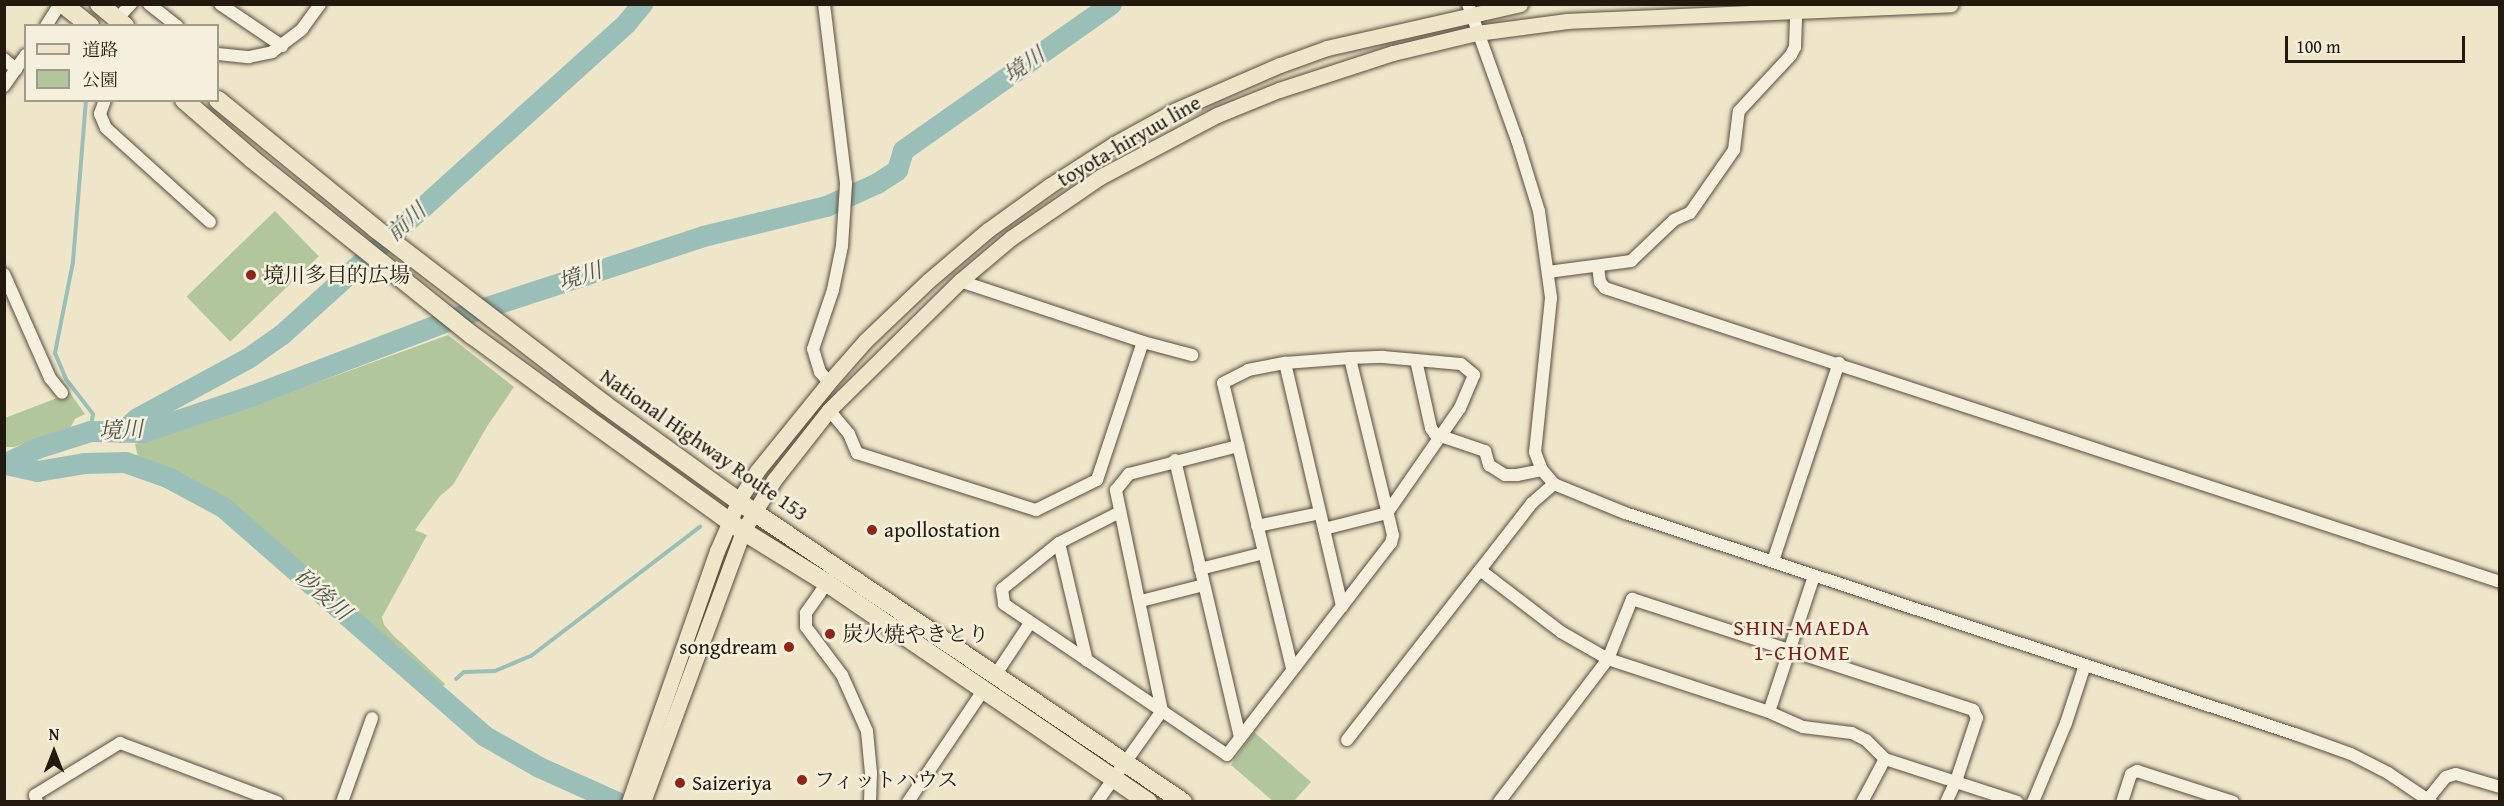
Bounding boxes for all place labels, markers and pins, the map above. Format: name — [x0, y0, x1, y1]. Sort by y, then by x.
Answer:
place label: 境川多目的広場 — [263, 262, 410, 288]
marker: 境川多目的広場 — [244, 268, 258, 282]
place label: apollostation — [884, 517, 1000, 543]
marker: apollostation — [865, 523, 879, 537]
place label: 炭火焼やきとり — [842, 621, 989, 647]
marker: 炭火焼やきとり — [823, 627, 837, 641]
place label: songdream — [679, 634, 777, 660]
marker: songdream — [782, 640, 796, 654]
place label: フィットハウス — [814, 767, 961, 793]
place label: Saizeriya — [692, 770, 772, 796]
marker: フィットハウス — [795, 773, 809, 787]
marker: Saizeriya — [673, 776, 687, 790]

